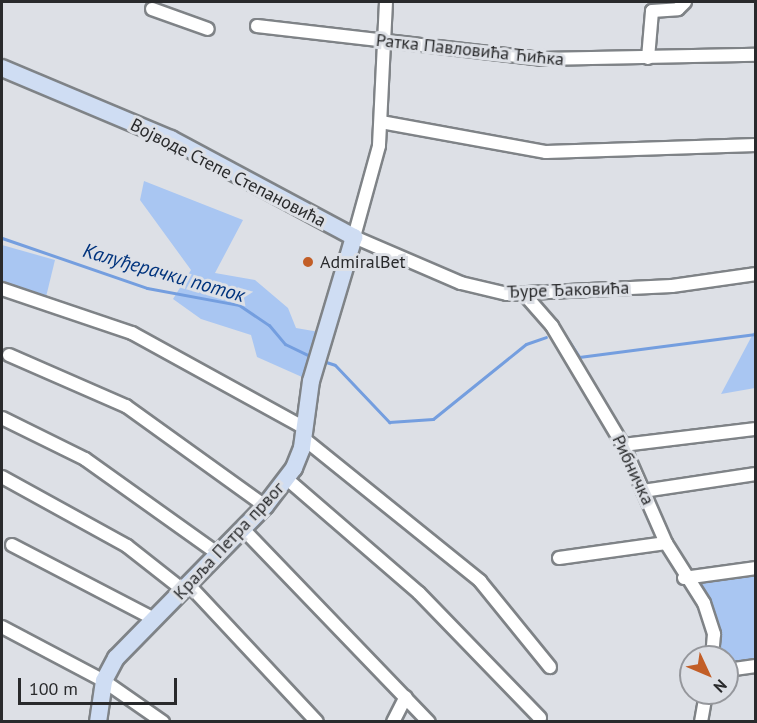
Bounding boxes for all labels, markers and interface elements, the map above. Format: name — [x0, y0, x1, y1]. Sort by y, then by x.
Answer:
street label: Ратка Павловића Ћићка — [375, 29, 565, 71]
street label: Војводе Степе Степановића — [127, 114, 329, 232]
water label: Калуђерачки поток — [80, 238, 248, 308]
place label: AdmiralBet — [320, 251, 406, 273]
marker: AdmiralBet — [301, 255, 315, 269]
street label: Ђуре Ђаковића — [506, 277, 630, 303]
street label: Рибничка — [607, 432, 659, 508]
street label: Краља Петра првог — [169, 478, 289, 604]
north arrow — [679, 645, 739, 705]
scale bar — [21, 666, 180, 704]
text: N — [710, 675, 731, 697]
text: 100 m — [29, 677, 78, 700]

